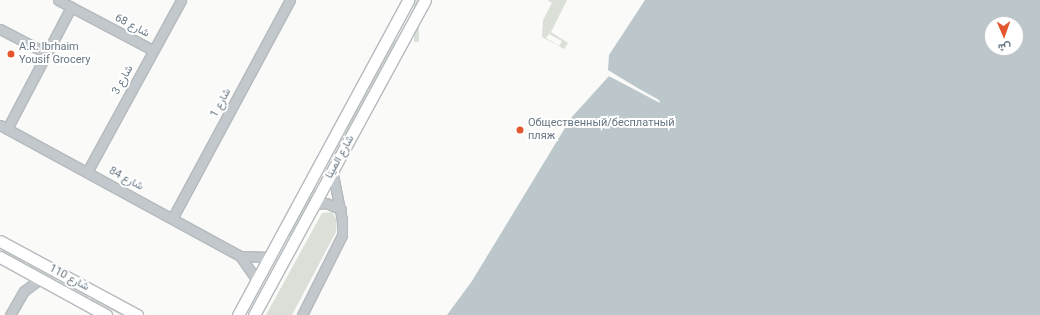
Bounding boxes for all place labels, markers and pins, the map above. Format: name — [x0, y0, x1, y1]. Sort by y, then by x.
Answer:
place label: A.R. Ibrhaim Yousif Grocery — [19, 41, 91, 67]
marker: A.R. Ibrhaim Yousif Grocery — [6, 49, 16, 59]
place label: Общественный/бесплатный пляж — [528, 117, 675, 143]
marker: Общественный/бесплатный пляж — [515, 125, 525, 135]

